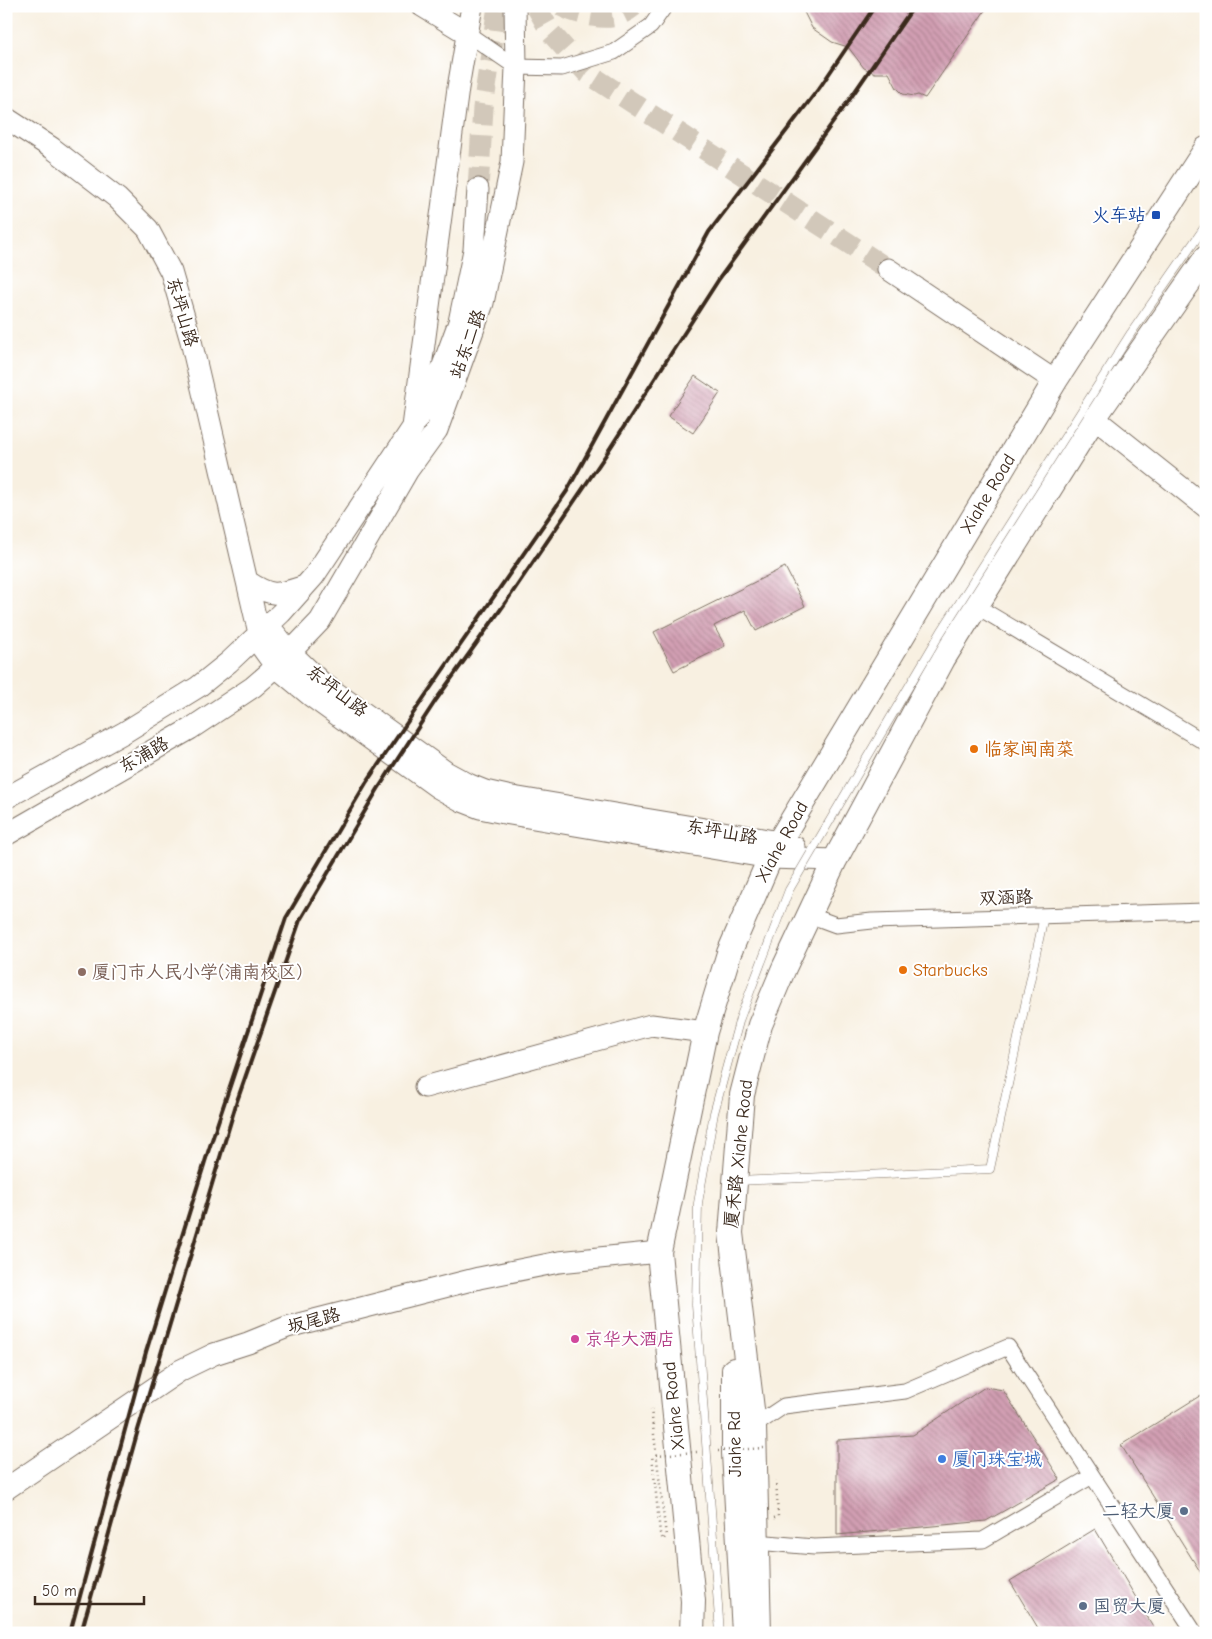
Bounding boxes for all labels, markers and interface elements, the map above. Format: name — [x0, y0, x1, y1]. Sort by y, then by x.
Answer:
place label: 火车站 — [1092, 205, 1146, 226]
marker: 火车站 — [1150, 209, 1162, 221]
street label: 东坪山路 — [162, 275, 202, 349]
street label: 站东二路 — [446, 307, 490, 381]
street label: Xiahe Road — [956, 450, 1020, 538]
street label: 东坪山路 — [302, 661, 372, 721]
street label: 东浦路 — [115, 732, 173, 778]
place label: 临家闽南菜 — [984, 739, 1074, 760]
marker: 临家闽南菜 — [968, 743, 980, 755]
street label: Xiahe Road — [751, 798, 813, 886]
street label: 东坪山路 — [685, 815, 759, 849]
street label: 双涵路 — [979, 887, 1033, 909]
place label: Starbucks — [913, 960, 988, 981]
place label: 厦门市人民小学(浦南校区) — [92, 962, 302, 983]
marker: Starbucks — [897, 964, 909, 976]
marker: 厦门市人民小学(浦南校区) — [76, 966, 88, 978]
street label: 厦禾路 Xiahe Road — [721, 1079, 757, 1229]
street label: 坂尾路 — [285, 1304, 343, 1338]
place label: 京华大酒店 — [585, 1329, 675, 1350]
marker: 京华大酒店 — [569, 1333, 581, 1345]
street label: Xiahe Road — [659, 1361, 689, 1451]
street label: Jiahe Rd — [724, 1411, 746, 1477]
place label: 厦门珠宝城 — [952, 1449, 1042, 1470]
marker: 厦门珠宝城 — [936, 1453, 948, 1465]
place label: 二轻大厦 — [1102, 1501, 1174, 1522]
marker: 二轻大厦 — [1178, 1505, 1190, 1517]
scale bar — [35, 1574, 144, 1606]
text: 50 m — [42, 1582, 77, 1600]
place label: 国贸大厦 — [1093, 1596, 1165, 1617]
marker: 国贸大厦 — [1077, 1600, 1089, 1612]

